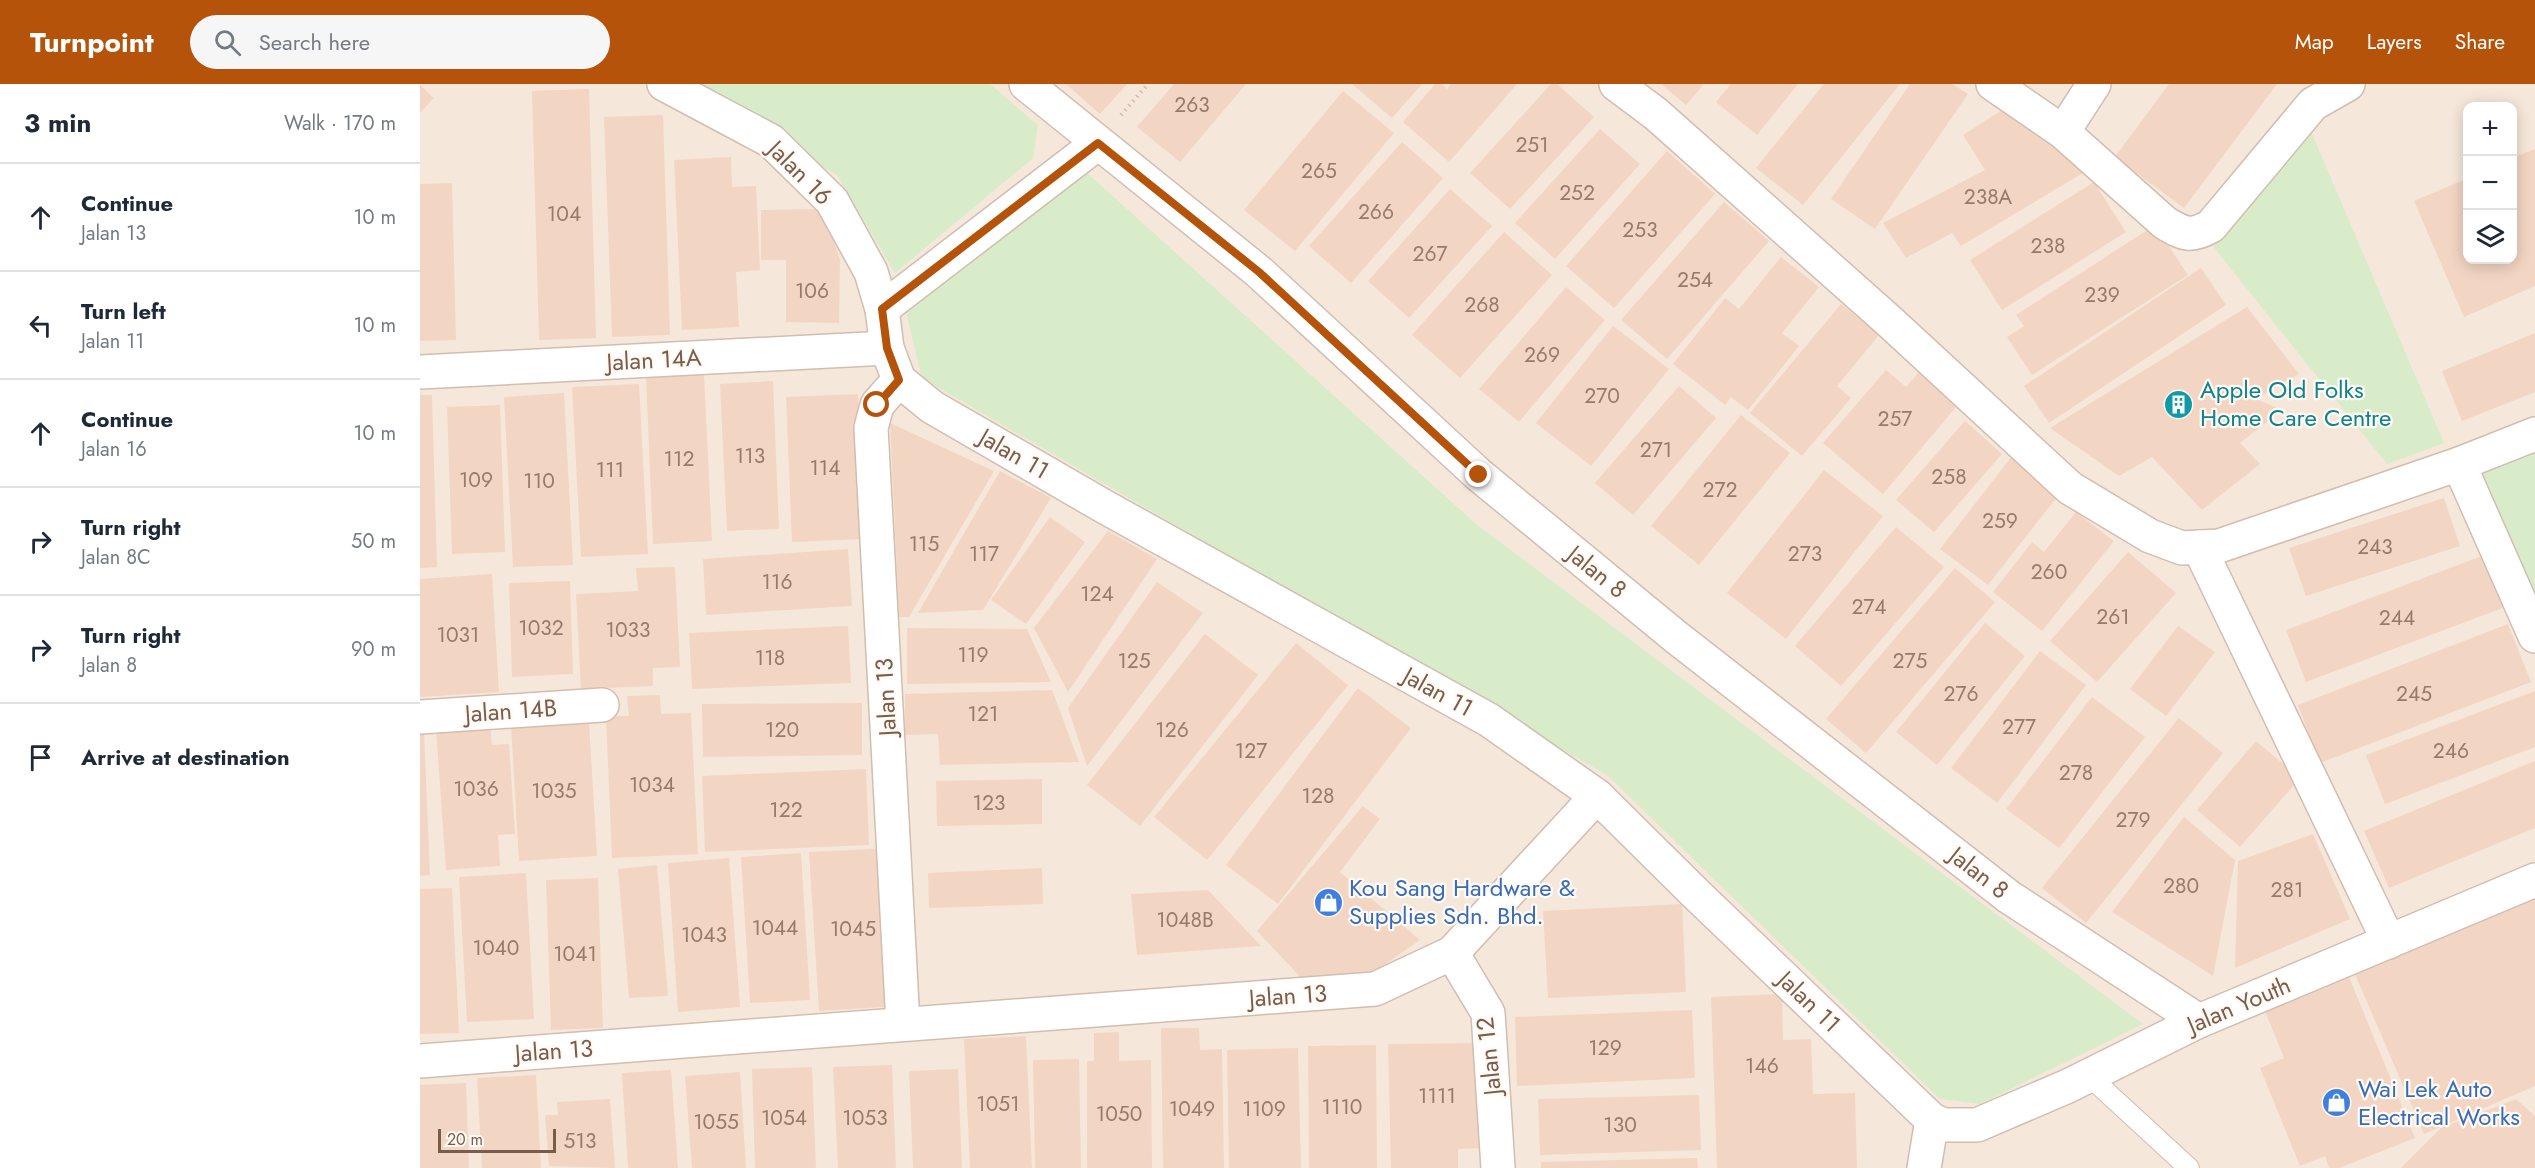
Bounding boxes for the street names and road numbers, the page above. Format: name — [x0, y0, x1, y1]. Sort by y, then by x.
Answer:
street label: Jalan 16 — [758, 130, 841, 213]
street label: Jalan 14A — [603, 340, 702, 380]
street label: Jalan 11 — [970, 418, 1056, 488]
street label: Jalan 8 — [1558, 535, 1634, 606]
street label: Jalan 11 — [1394, 656, 1480, 725]
street label: Jalan 13 — [866, 657, 905, 740]
street label: Jalan 14B — [461, 690, 558, 731]
street label: Jalan 8 — [1940, 836, 2017, 907]
street label: Jalan 11 — [1768, 961, 1849, 1041]
street label: Jalan Youth — [2179, 967, 2296, 1043]
street label: Jalan 13 — [1245, 975, 1328, 1016]
street label: Jalan 12 — [1467, 1015, 1510, 1100]
street label: Jalan 13 — [511, 1030, 594, 1071]

